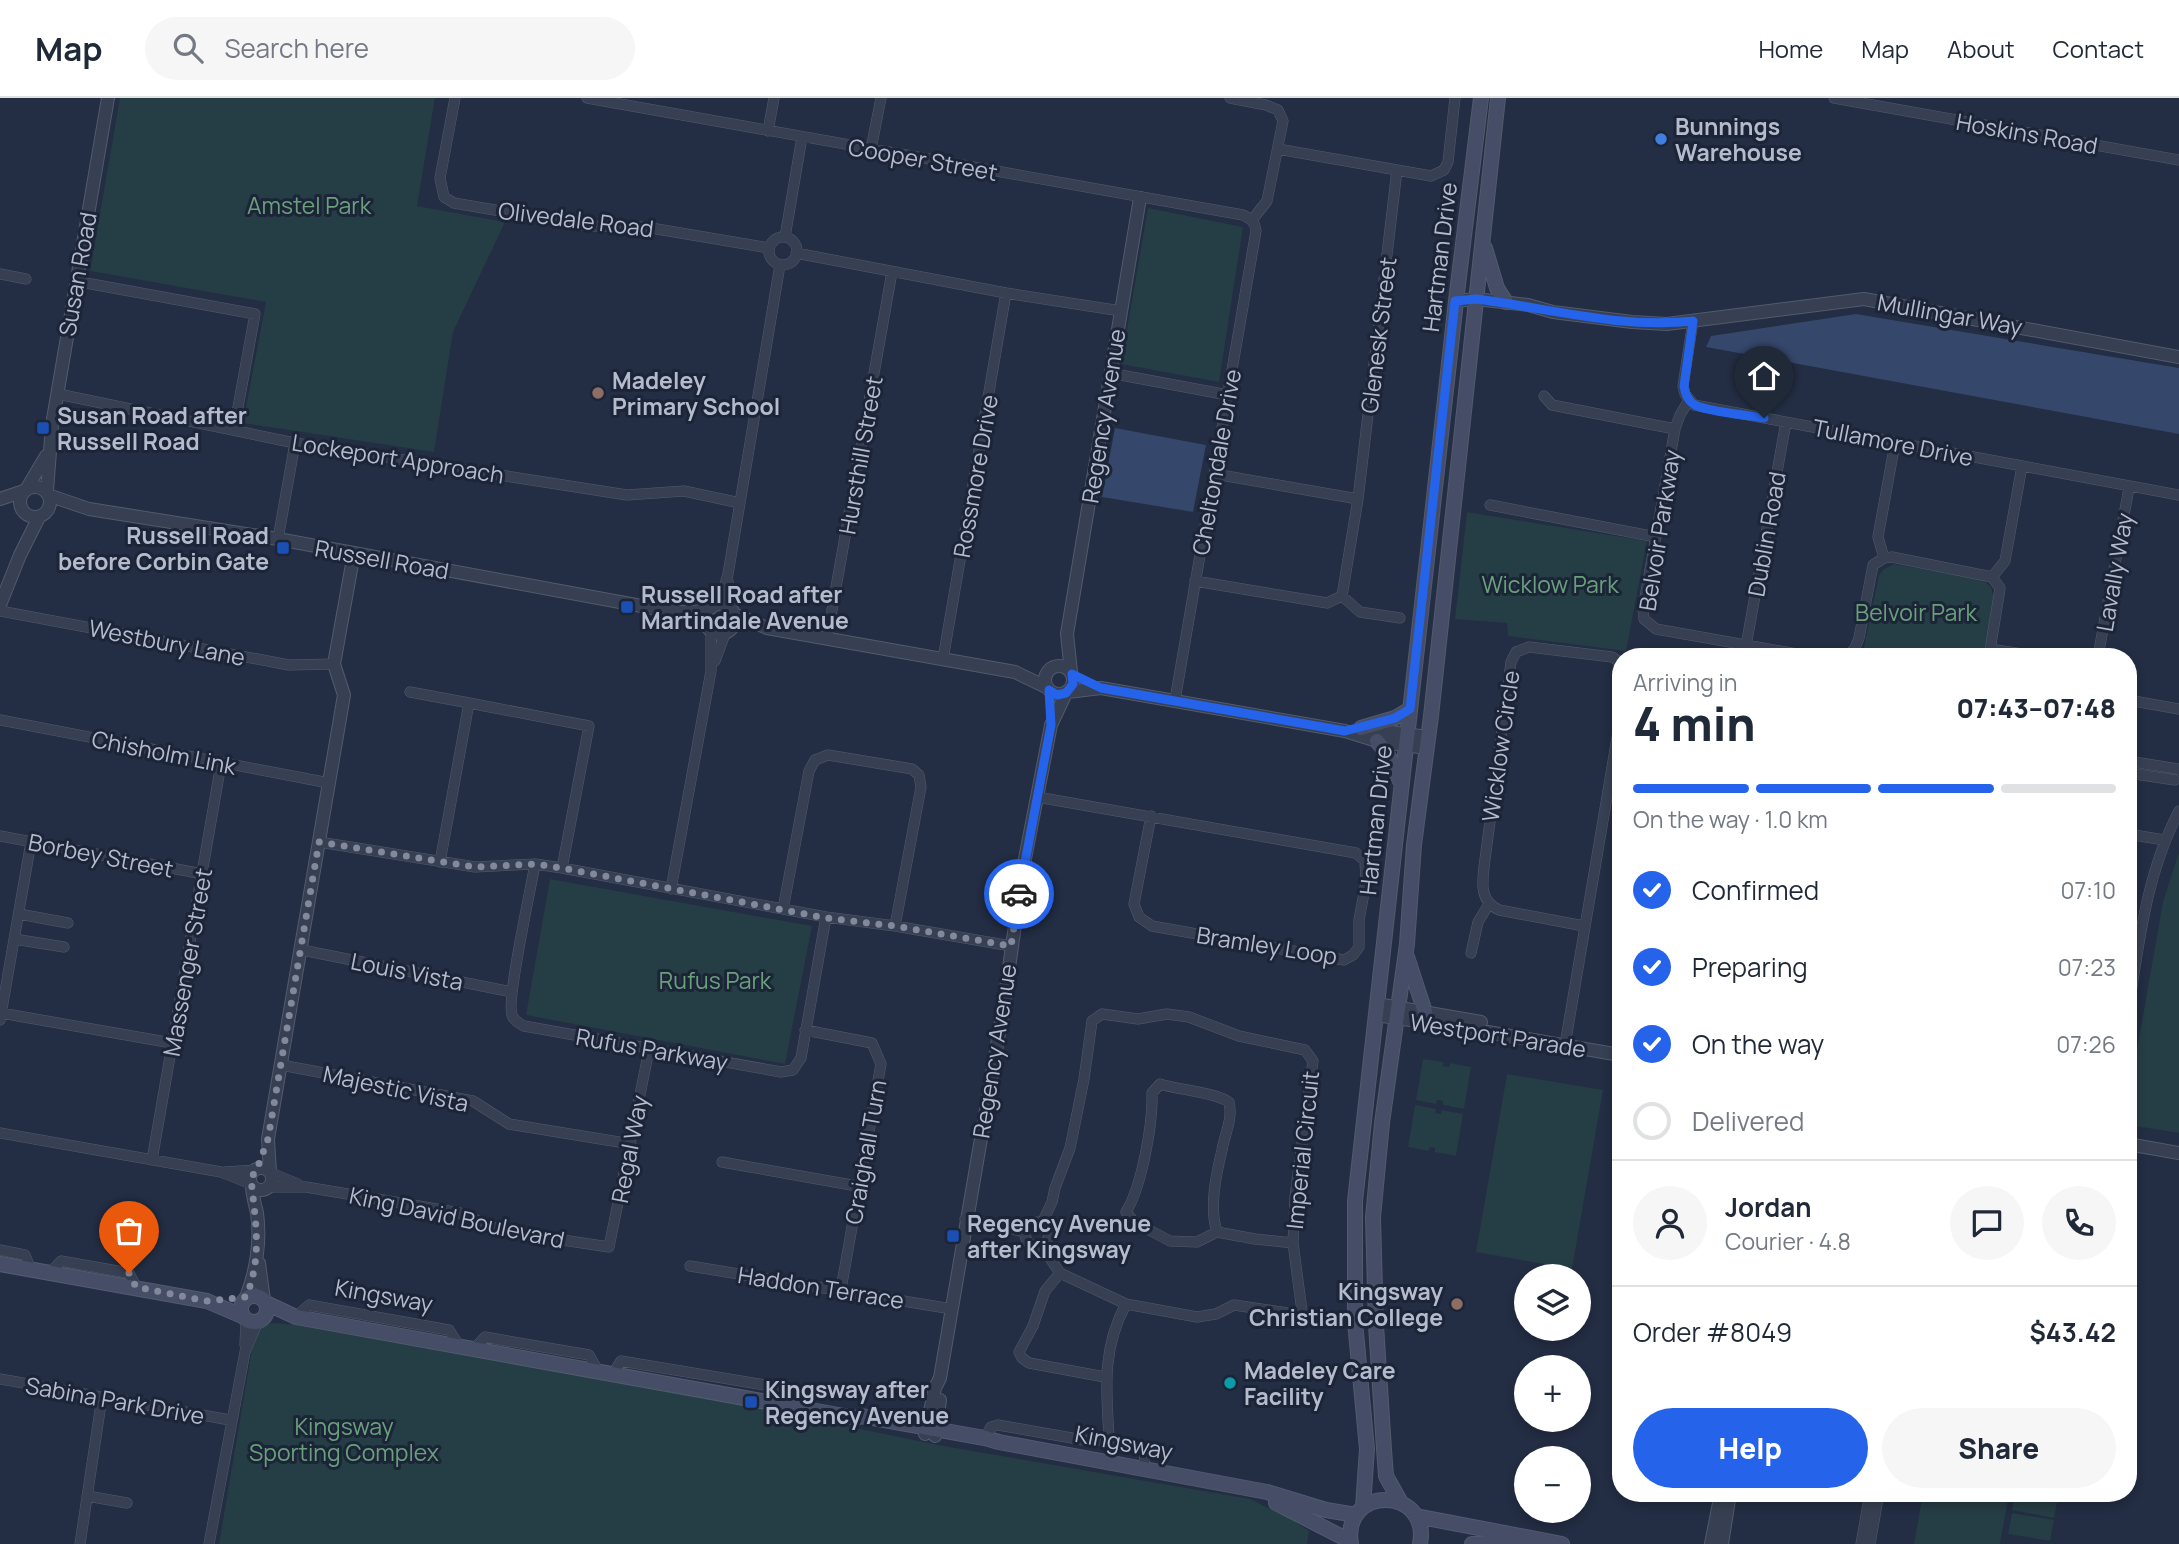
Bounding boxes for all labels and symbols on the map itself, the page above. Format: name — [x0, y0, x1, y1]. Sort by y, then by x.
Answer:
street label: Hoskins Road — [1954, 105, 2100, 161]
place label: Bunnings Warehouse — [1675, 110, 1802, 168]
street label: Cooper Street — [846, 130, 1000, 188]
marker: Bunnings Warehouse — [1653, 131, 1669, 147]
street label: Hartman Drive — [1414, 180, 1464, 334]
park label: Amstel Park — [247, 189, 372, 221]
street label: Olivedale Road — [496, 194, 656, 244]
street label: Susan Road — [50, 209, 104, 339]
street label: Glenesk Street — [1353, 255, 1403, 415]
street label: Mullingar Way — [1875, 286, 2025, 342]
street label: Regency Avenue — [1073, 327, 1133, 505]
pin — [1734, 346, 1794, 418]
place label: Madeley Primary School — [612, 364, 780, 422]
street label: Cheltondale Drive — [1184, 366, 1248, 558]
street label: Hursthill Street — [830, 373, 890, 537]
marker: Madeley Primary School — [590, 385, 606, 401]
street label: Rossmore Drive — [945, 392, 1005, 560]
place label: Susan Road after Russell Road — [57, 399, 247, 457]
street label: Tullamore Drive — [1810, 411, 1976, 473]
marker: Susan Road after Russell Road — [35, 420, 51, 436]
street label: Lockeport Approach — [290, 425, 506, 491]
street label: Belvoir Parkway — [1630, 447, 1688, 613]
street label: Dublin Road — [1739, 469, 1793, 599]
street label: Lavally Way — [2088, 510, 2140, 634]
place label: Russell Road before Corbin Gate — [58, 519, 269, 577]
street label: Russell Road — [312, 531, 452, 587]
marker: Russell Road before Corbin Gate — [275, 540, 291, 556]
park label: Wicklow Park — [1481, 568, 1619, 600]
place label: Russell Road after Martindale Avenue — [641, 578, 849, 636]
park label: Belvoir Park — [1855, 596, 1978, 628]
marker: Russell Road after Martindale Avenue — [619, 599, 635, 615]
street label: Westbury Lane — [86, 611, 248, 673]
street label: Wicklow Circle — [1474, 668, 1526, 824]
street label: Chisholm Link — [89, 722, 240, 782]
street label: Hartman Drive — [1351, 744, 1399, 896]
street label: Borbey Street — [26, 825, 176, 885]
courier — [984, 859, 1054, 929]
street label: Massenger Street — [155, 865, 219, 1059]
street label: Bramley Loop — [1194, 918, 1340, 972]
street label: Louis Vista — [348, 944, 466, 998]
street label: Regency Avenue — [964, 962, 1024, 1140]
park label: Rufus Park — [659, 964, 772, 996]
street label: Westport Parade — [1408, 1005, 1588, 1065]
street label: Rufus Parkway — [574, 1020, 730, 1078]
street label: Majestic Vista — [320, 1057, 472, 1119]
street label: Imperial Circuit — [1278, 1069, 1326, 1231]
street label: Craighall Turn — [837, 1077, 893, 1227]
street label: Regal Way — [603, 1092, 655, 1206]
street label: King David Boulevard — [347, 1179, 567, 1255]
pin — [99, 1201, 159, 1273]
place label: Regency Avenue after Kingsway — [967, 1207, 1151, 1265]
marker: Regency Avenue after Kingsway — [945, 1228, 961, 1244]
street label: Haddon Terrace — [736, 1258, 906, 1316]
street label: Kingsway — [332, 1271, 436, 1319]
place label: Kingsway Christian College — [1249, 1275, 1443, 1333]
marker: Kingsway Christian College — [1449, 1296, 1465, 1312]
place label: Madeley Care Facility — [1244, 1354, 1396, 1412]
street label: Sabina Park Drive — [23, 1369, 207, 1431]
place label: Kingsway after Regency Avenue — [765, 1373, 949, 1431]
marker: Madeley Care Facility — [1222, 1375, 1238, 1391]
marker: Kingsway after Regency Avenue — [743, 1394, 759, 1410]
park label: Kingsway Sporting Complex — [249, 1410, 439, 1468]
street label: Kingsway — [1072, 1417, 1176, 1467]

